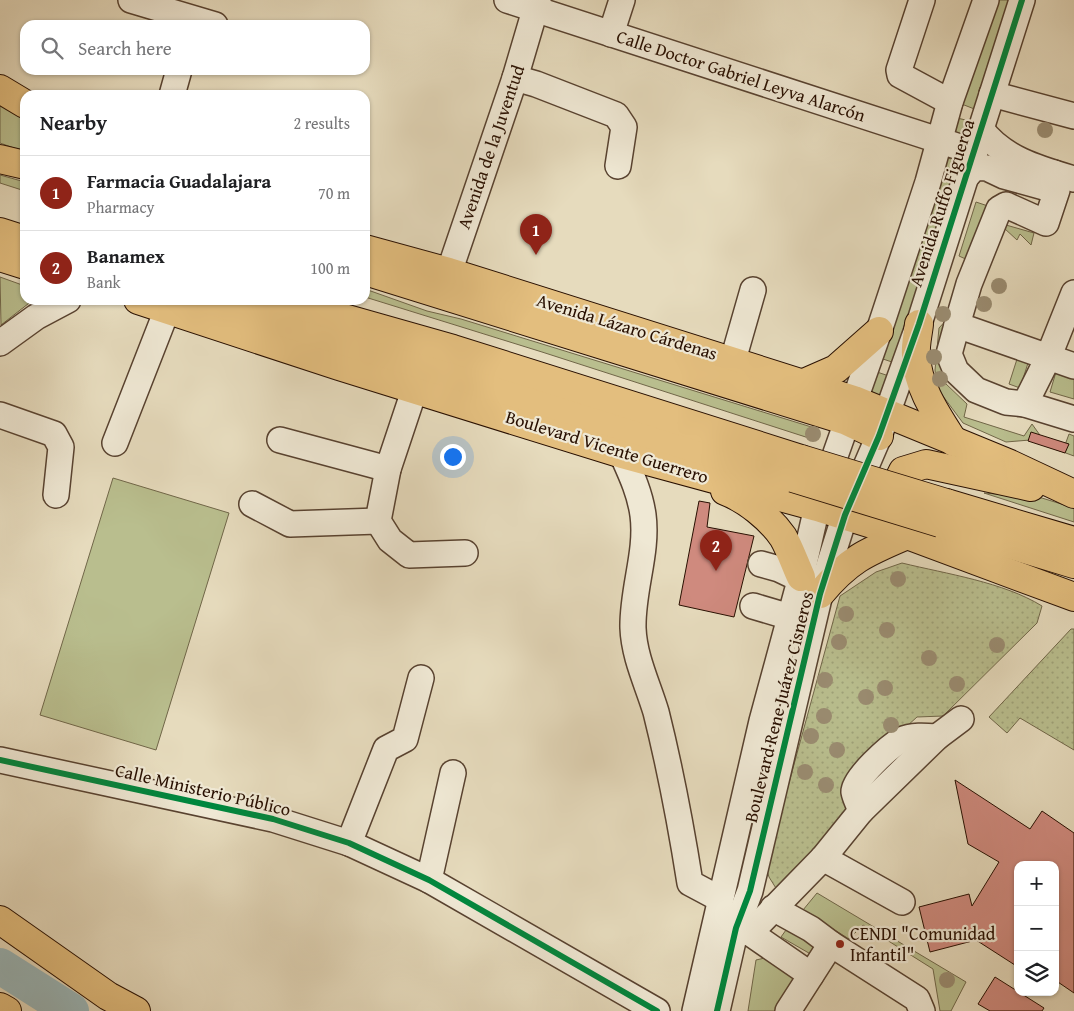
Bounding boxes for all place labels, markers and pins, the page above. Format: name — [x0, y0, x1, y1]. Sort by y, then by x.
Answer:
pin: 1 — [520, 214, 552, 255]
pin: 2 — [700, 530, 732, 571]
place label: CENDI "Comunidad Infantil" — [850, 920, 996, 968]
marker: CENDI "Comunidad Infantil" — [834, 938, 846, 950]

